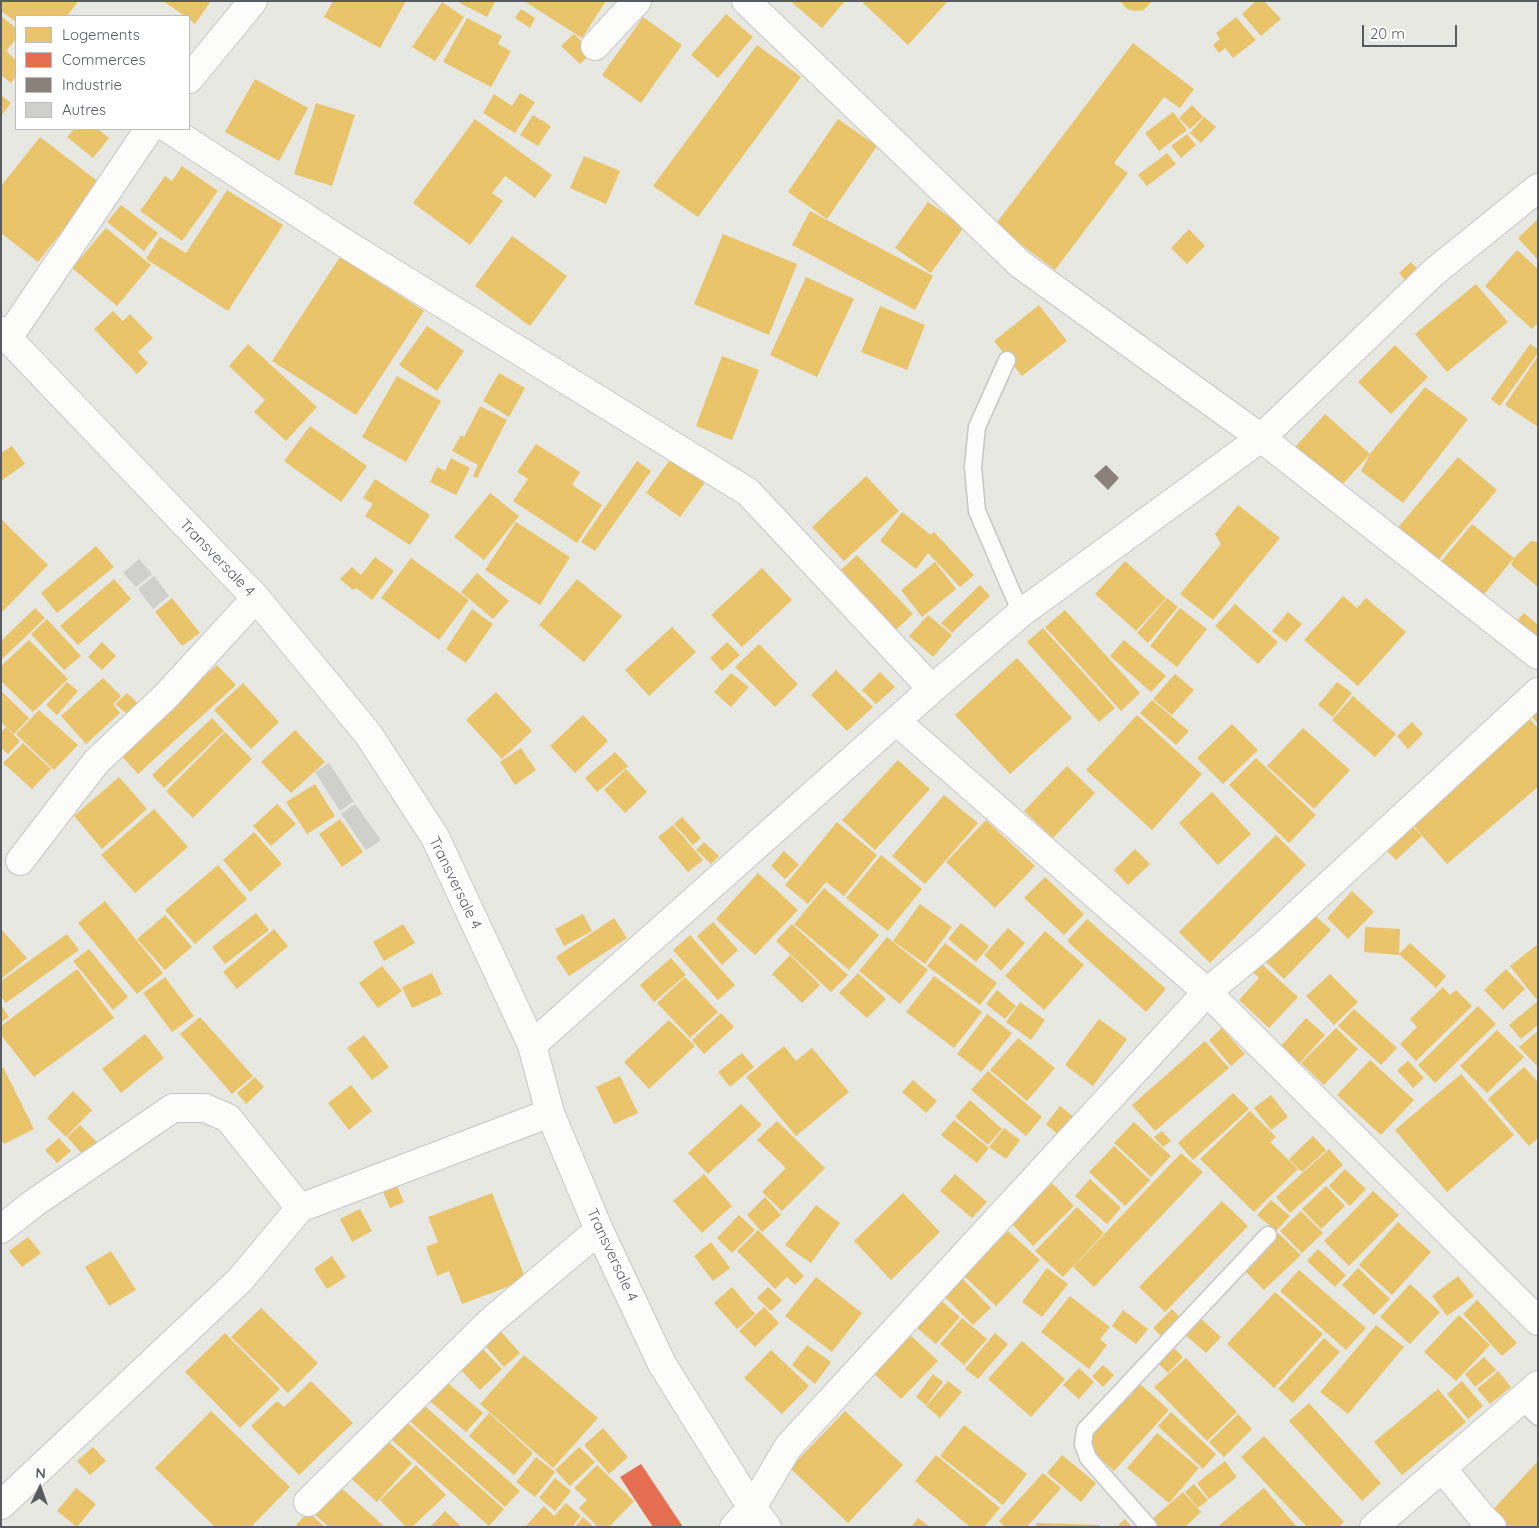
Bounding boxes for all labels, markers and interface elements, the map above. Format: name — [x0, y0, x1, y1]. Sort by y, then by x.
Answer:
legend — [15, 15, 190, 130]
scale bar — [1364, 15, 1459, 47]
text: 20 m — [1370, 24, 1405, 43]
text: Logements — [62, 25, 140, 44]
text: Commerces — [62, 50, 145, 69]
text: Industrie — [62, 75, 122, 94]
text: Autres — [62, 100, 106, 119]
street label: Transversale 4 — [176, 516, 258, 600]
street label: Transversale 4 — [425, 834, 485, 932]
street label: Transversale 4 — [583, 1206, 641, 1304]
north arrow — [15, 1463, 65, 1513]
text: N — [35, 1464, 46, 1482]

